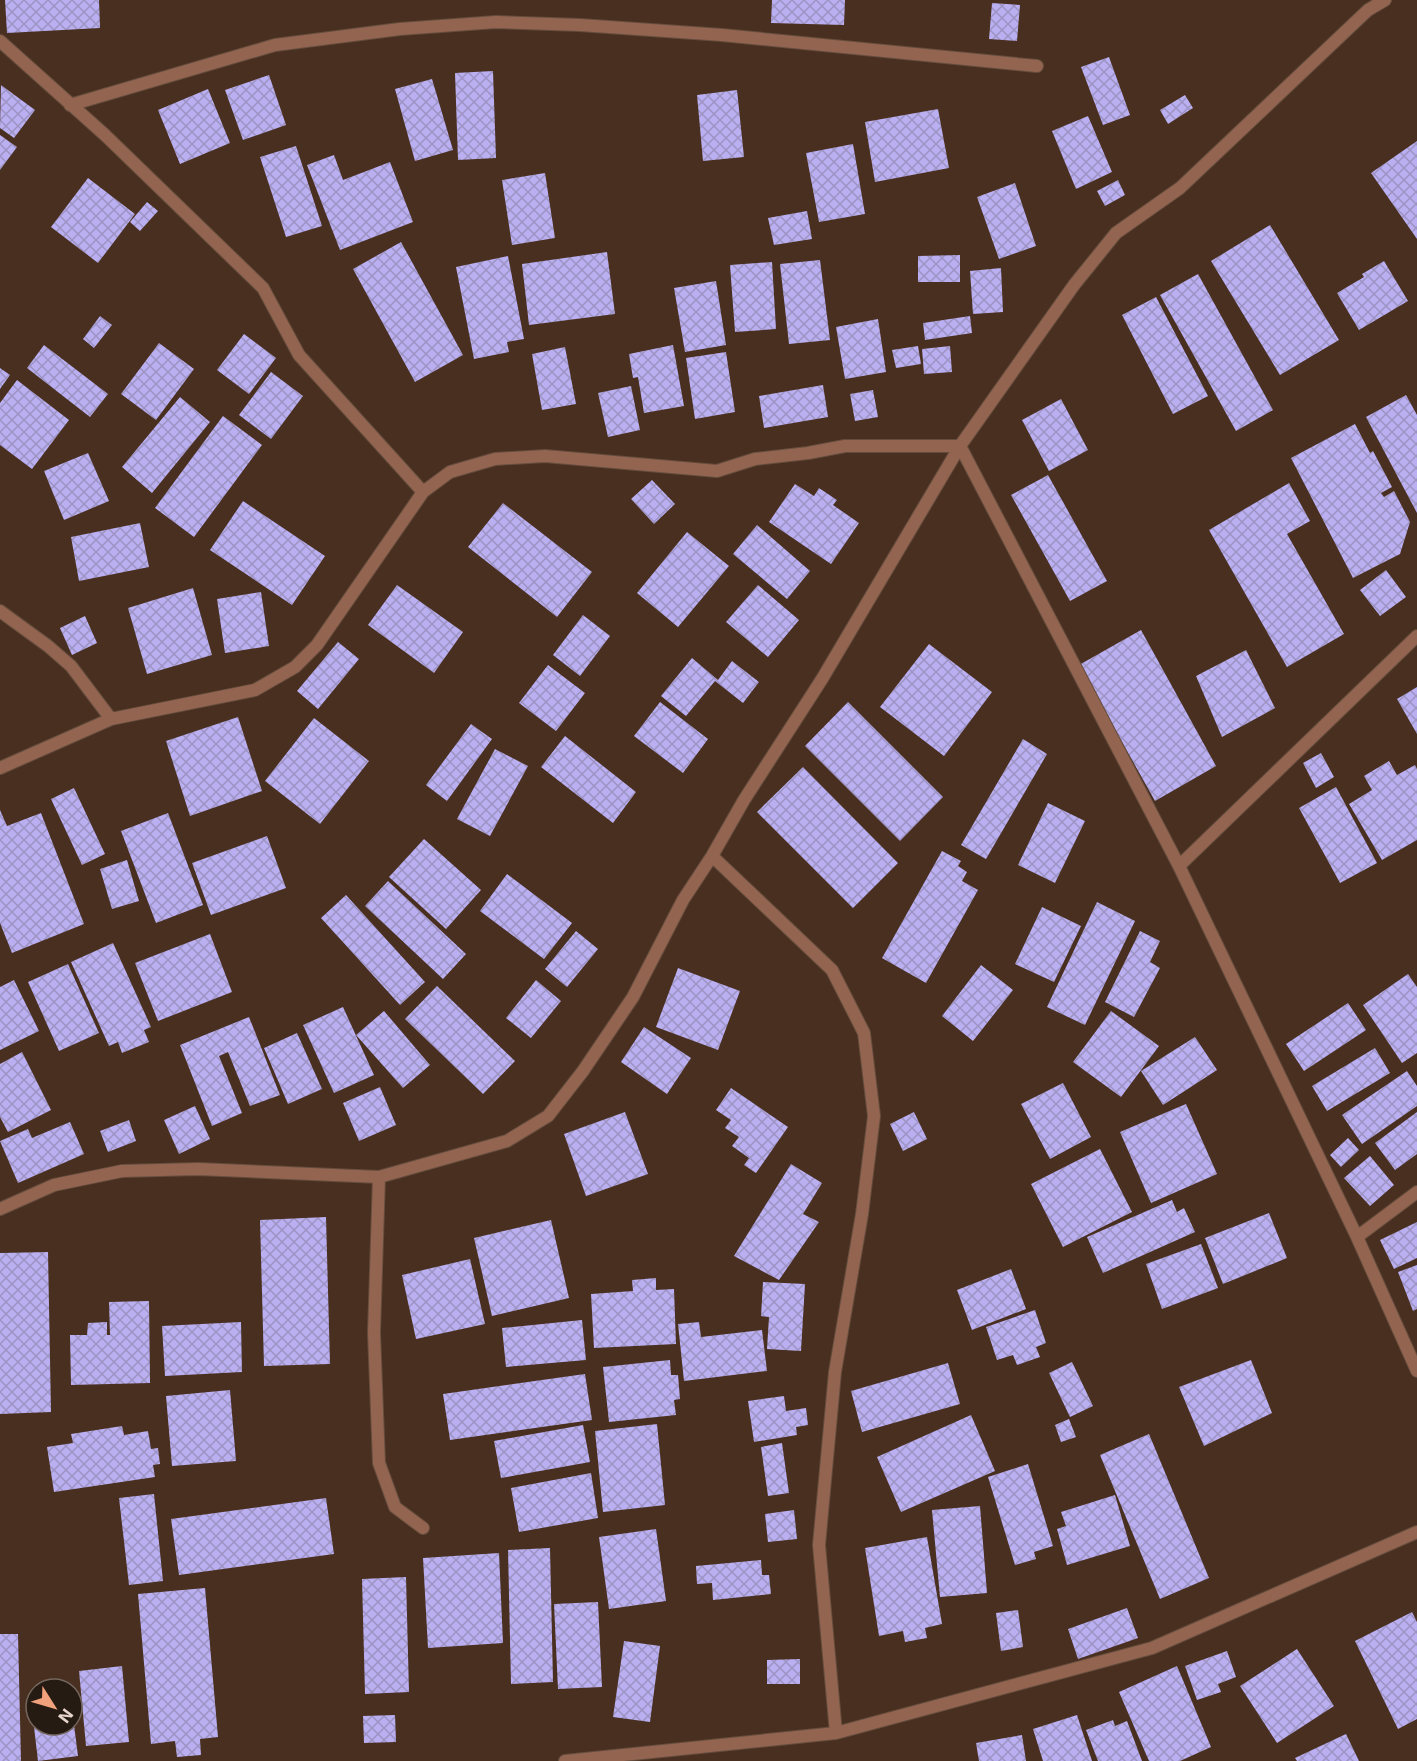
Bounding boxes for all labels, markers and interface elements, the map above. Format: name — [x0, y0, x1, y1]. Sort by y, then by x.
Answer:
north arrow — [24, 1677, 84, 1737]
text: N — [54, 1705, 78, 1727]

